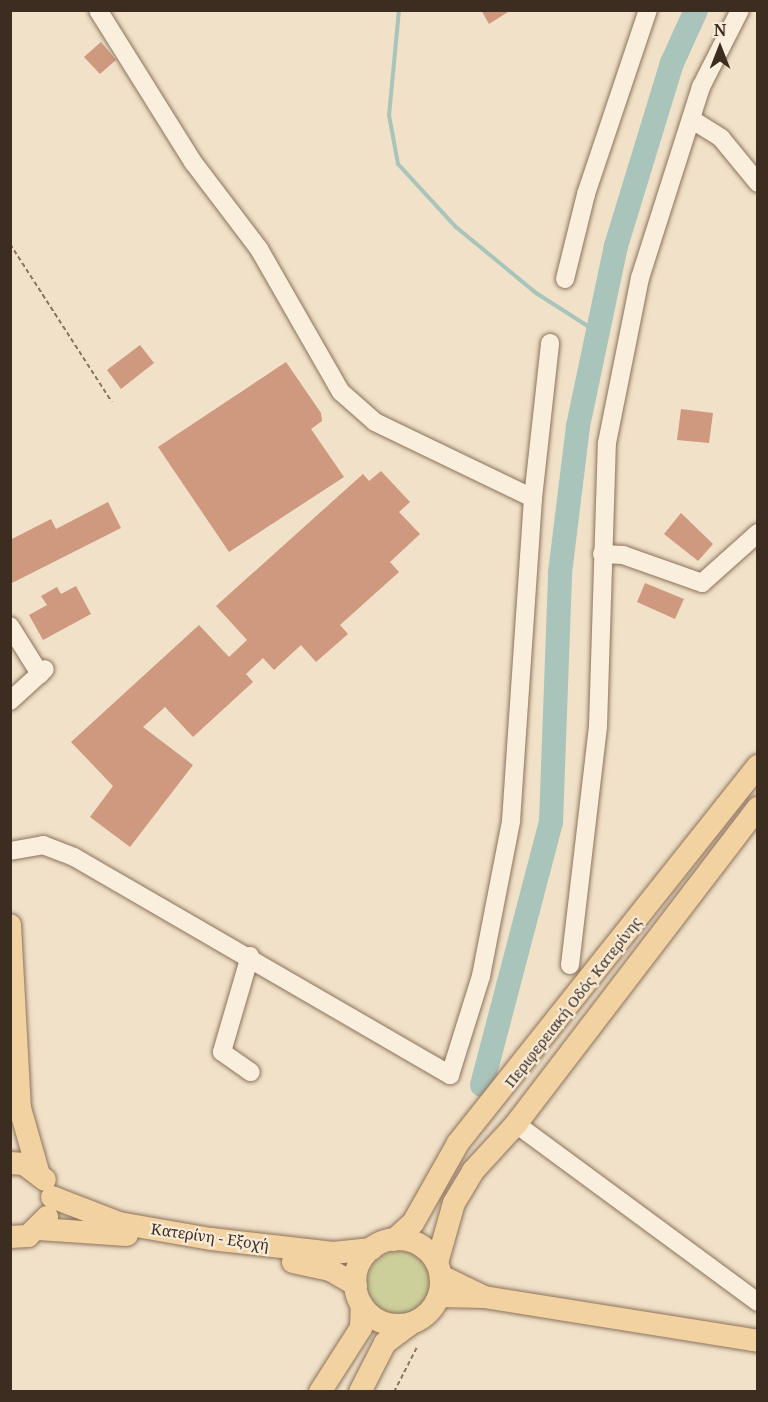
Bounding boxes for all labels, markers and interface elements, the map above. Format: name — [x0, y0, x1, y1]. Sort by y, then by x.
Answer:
north arrow — [690, 18, 750, 78]
text: N — [714, 19, 726, 41]
street label: Περιφερειακή Οδός Κατερίνης — [501, 913, 645, 1091]
street label: Κατερίνη - Εξοχή — [150, 1220, 270, 1254]

